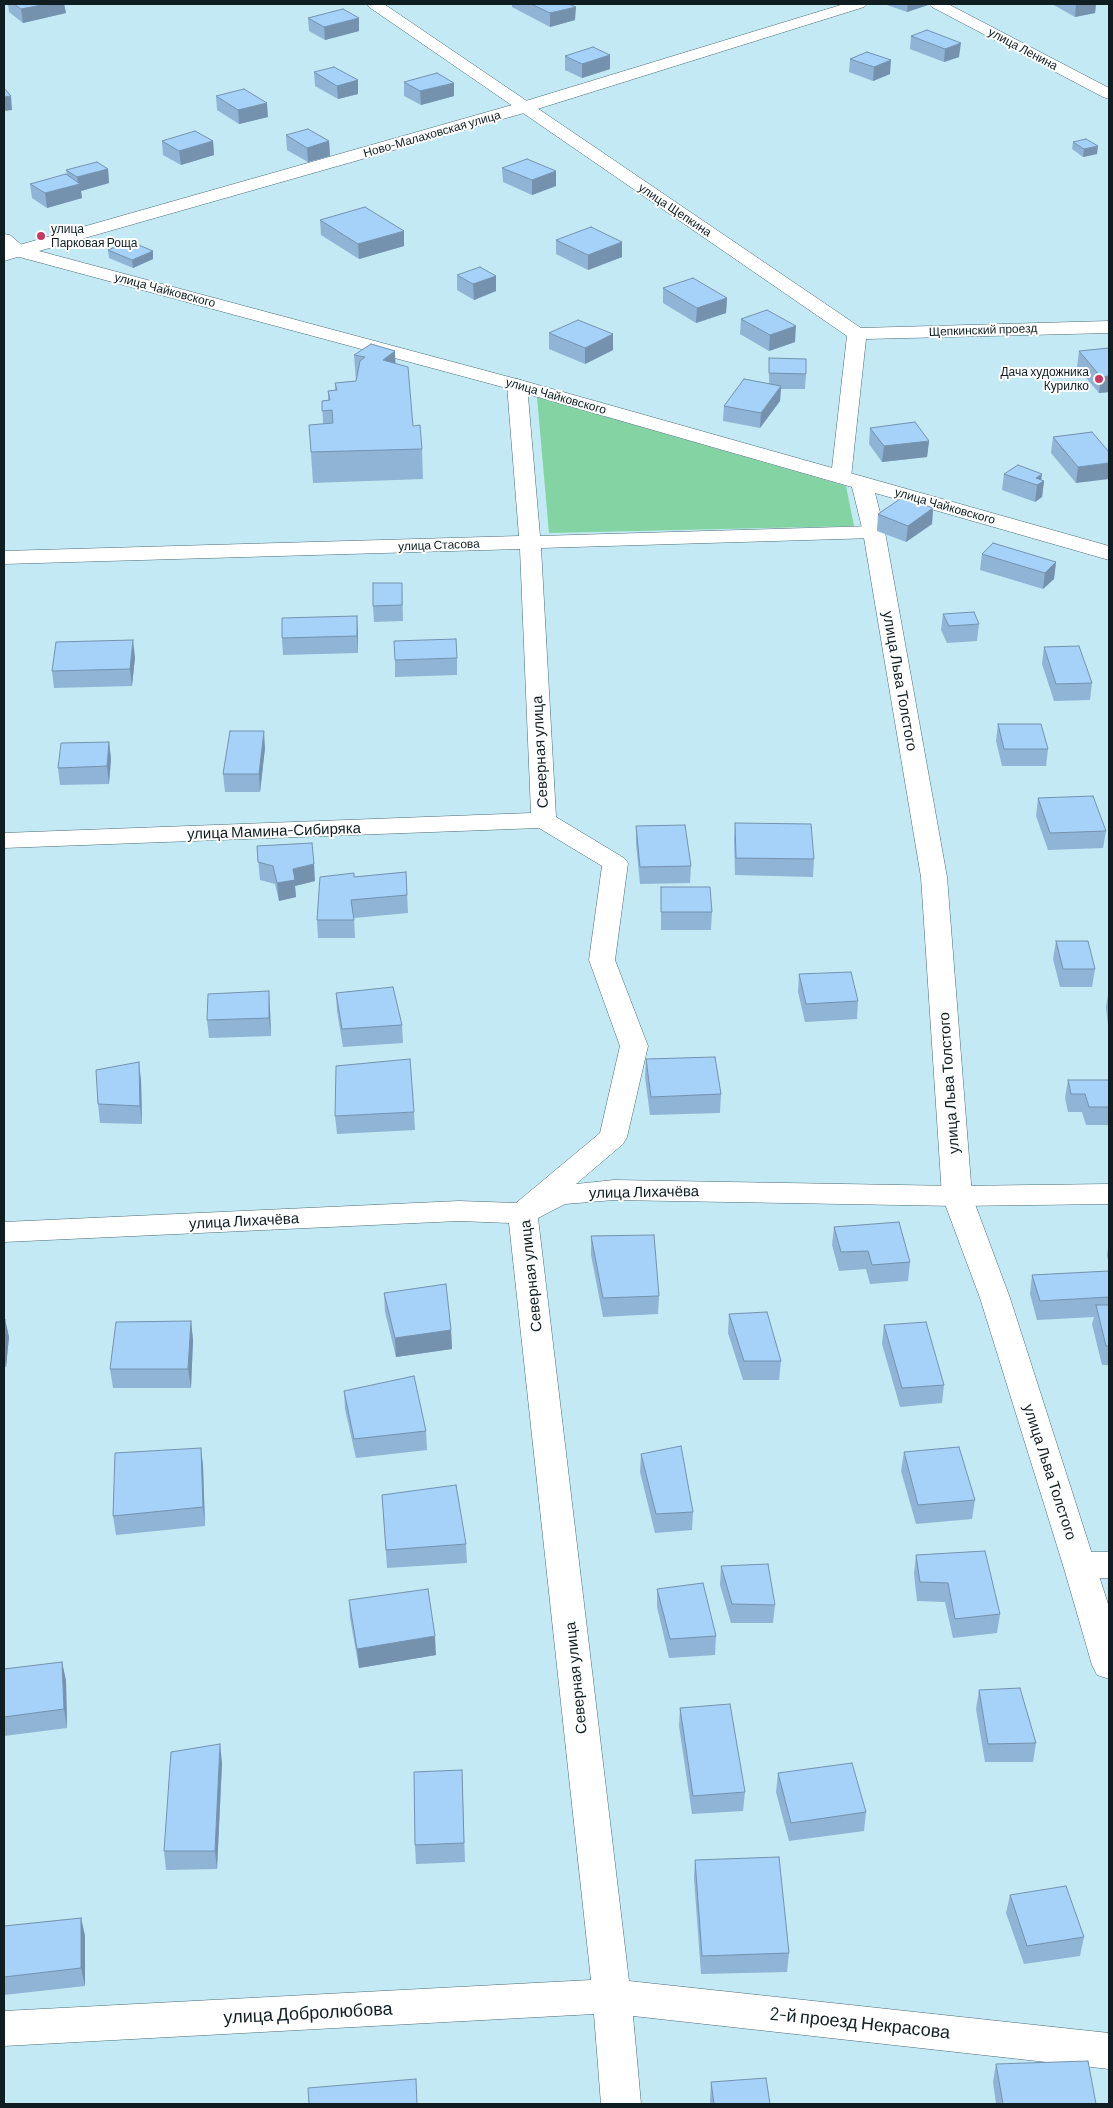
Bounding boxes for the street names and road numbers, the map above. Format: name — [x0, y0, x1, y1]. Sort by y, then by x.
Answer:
street label: улица Ленина — [986, 25, 1060, 73]
street label: Ново-Малаховская улица — [362, 107, 502, 161]
street label: улица Щепкина — [636, 180, 714, 240]
street label: улица Чайковского — [113, 270, 217, 310]
street label: Щепкинский проезд — [929, 321, 1037, 339]
street label: улица Чайковского — [504, 375, 608, 417]
street label: улица Чайковского — [893, 485, 997, 527]
street label: улица Стасова — [398, 536, 480, 554]
street label: улица Льва Толстого — [879, 610, 921, 752]
street label: Северная улица — [528, 695, 552, 809]
street label: улица Мамина-Сибиряка — [187, 819, 361, 843]
street label: улица Льва Толстого — [935, 1012, 963, 1154]
street label: улица Лихачёва — [589, 1182, 699, 1202]
street label: улица Лихачёва — [189, 1209, 299, 1233]
street label: Северная улица — [516, 1219, 546, 1333]
street label: улица Льва Толстого — [1020, 1402, 1080, 1542]
street label: Северная улица — [561, 1621, 591, 1735]
street label: улица Добролюбова — [223, 1998, 393, 2028]
street label: 2-й проезд Некрасова — [769, 2003, 951, 2043]

